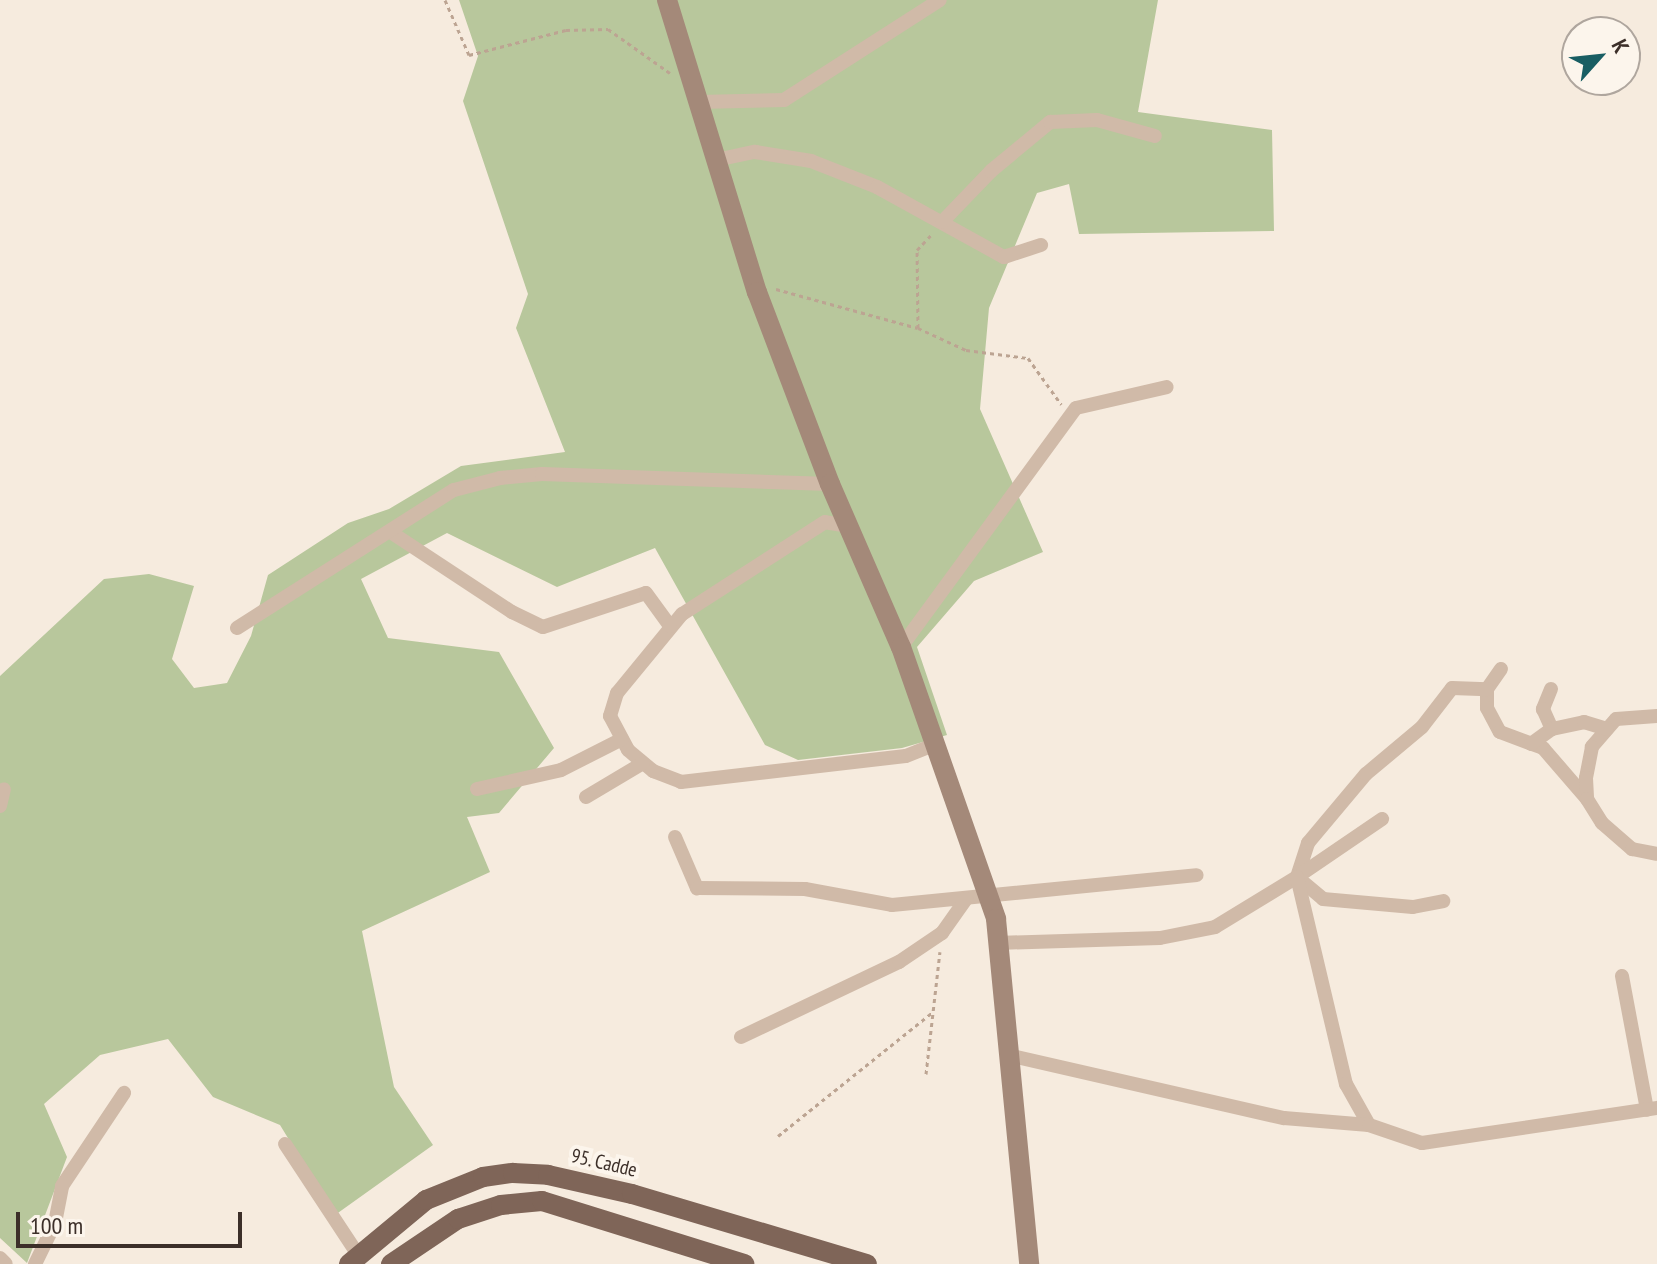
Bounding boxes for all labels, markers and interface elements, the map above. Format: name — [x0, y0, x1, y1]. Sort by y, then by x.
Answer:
north arrow — [1561, 16, 1641, 96]
text: K — [1606, 35, 1636, 57]
street label: 95. Cadde — [568, 1144, 640, 1182]
scale bar — [20, 1196, 246, 1246]
text: 100 m — [30, 1210, 83, 1241]

